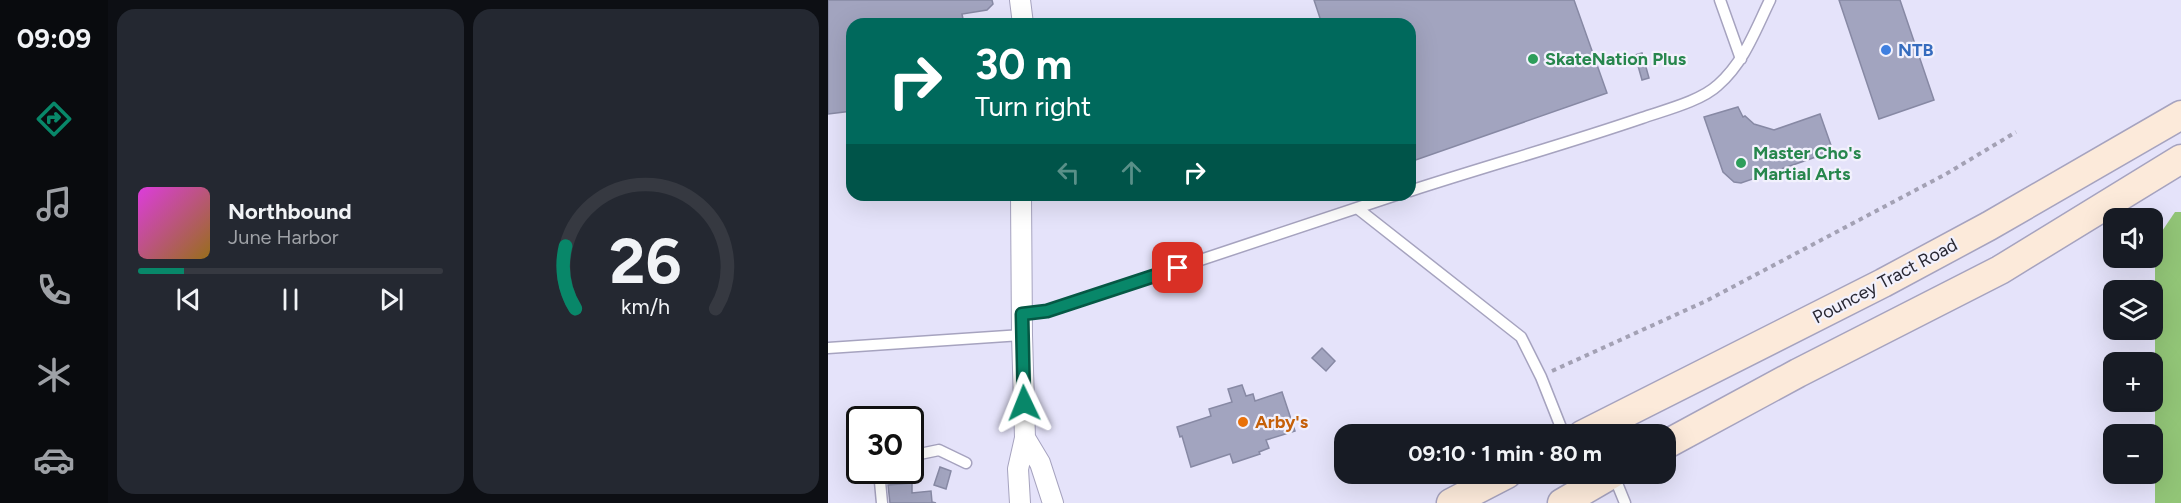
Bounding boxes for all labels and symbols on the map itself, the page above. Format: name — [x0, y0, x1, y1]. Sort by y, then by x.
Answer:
place label: NTB — [1898, 39, 1933, 61]
marker: NTB — [1879, 43, 1893, 57]
place label: SkateNation Plus — [1545, 48, 1687, 70]
marker: SkateNation Plus — [1526, 52, 1540, 66]
place label: Master Cho's Martial Arts — [1753, 142, 1862, 185]
marker: Master Cho's Martial Arts — [1734, 156, 1748, 170]
street label: Pouncey Tract Road — [1809, 234, 1961, 328]
pin — [1152, 242, 1203, 293]
position arrow — [992, 371, 1056, 435]
speed limit sign: 30 — [846, 406, 924, 484]
place label: Arby's — [1255, 411, 1309, 433]
marker: Arby's — [1236, 415, 1250, 429]

